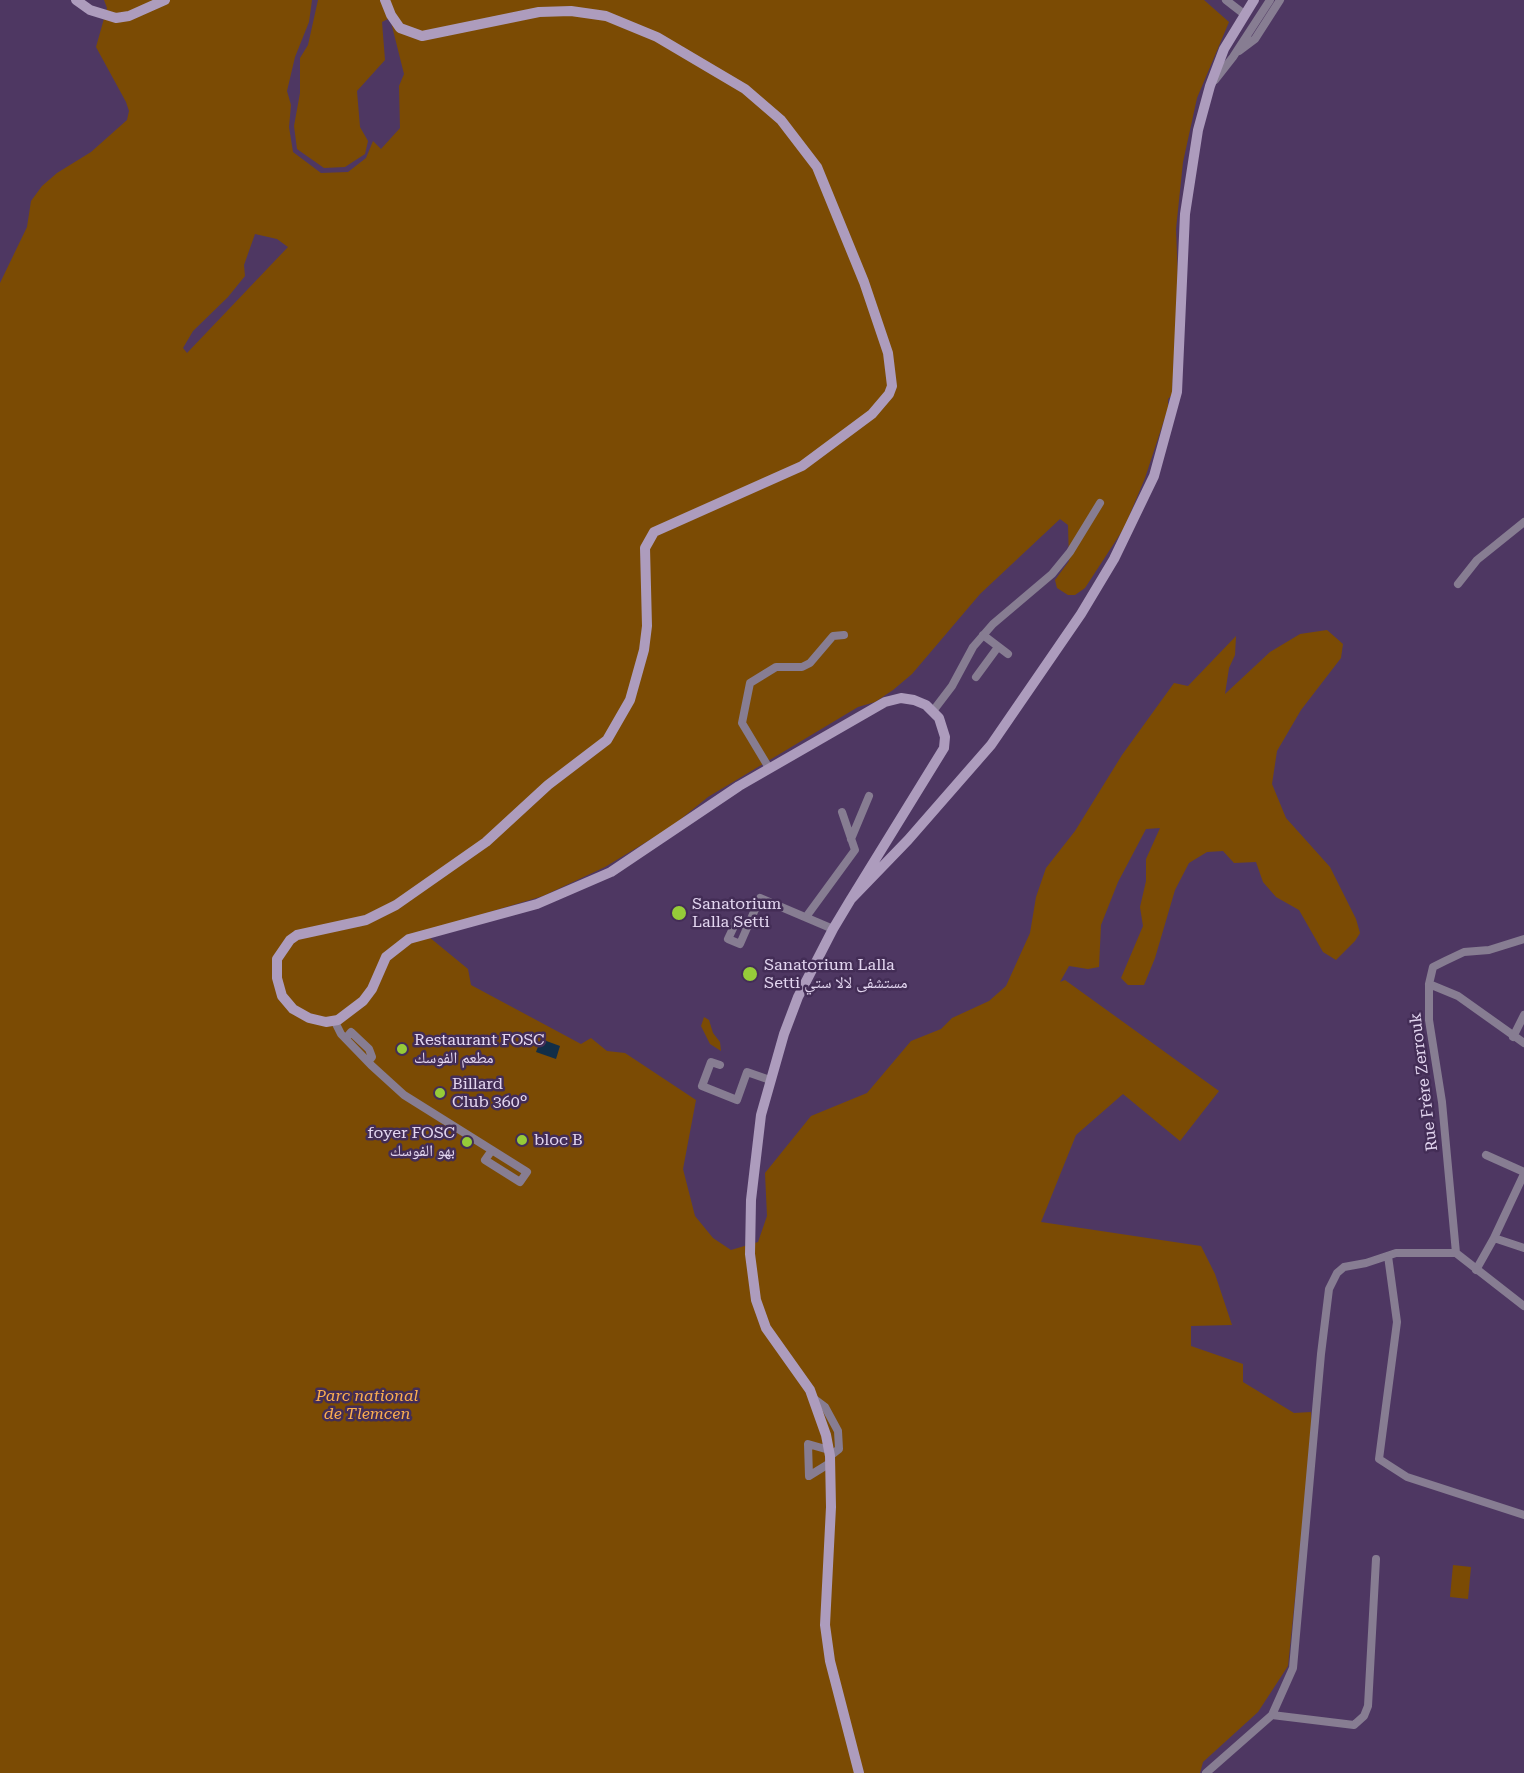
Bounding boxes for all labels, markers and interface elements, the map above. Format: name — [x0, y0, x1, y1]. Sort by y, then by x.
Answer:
place label: Sanatorium Lalla Setti — [692, 894, 781, 932]
marker: Sanatorium Lalla Setti — [670, 904, 688, 922]
place label: Sanatorium Lalla Setti مستشفى لالا ستي — [764, 955, 908, 993]
marker: Sanatorium Lalla Setti مستشفى لالا ستي — [741, 965, 759, 983]
street label: Rue Frère Zerrouk — [1406, 1012, 1442, 1152]
place label: Restaurant FOSC مطعم الفوسك — [414, 1030, 545, 1068]
marker: Restaurant FOSC مطعم الفوسك — [395, 1042, 409, 1056]
place label: Billard Club 360° — [452, 1074, 527, 1112]
marker: Billard Club 360° — [433, 1086, 447, 1100]
place label: foyer FOSC بهو الفوسك — [367, 1123, 455, 1161]
place label: bloc B — [534, 1130, 583, 1150]
marker: bloc B — [515, 1133, 529, 1147]
marker: foyer FOSC بهو الفوسك — [460, 1135, 474, 1149]
park label: Parc national de Tlemcen — [316, 1386, 418, 1424]

